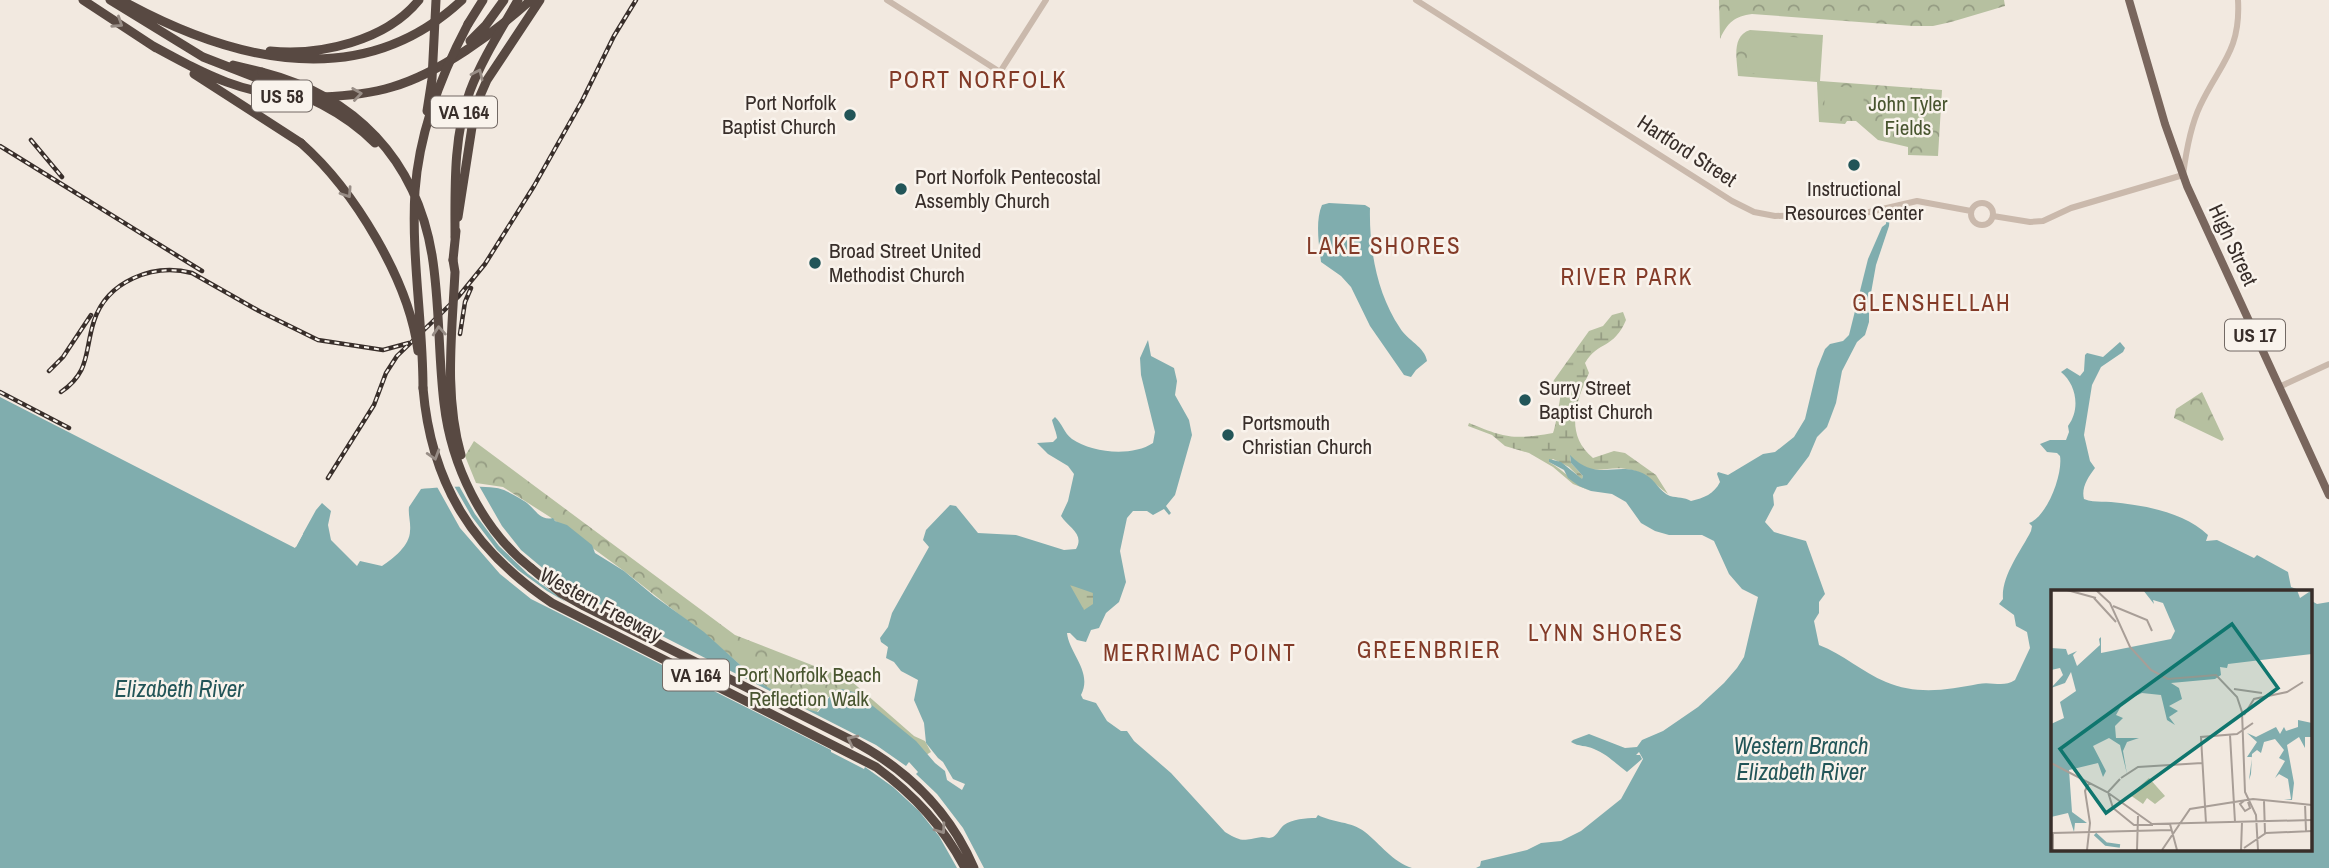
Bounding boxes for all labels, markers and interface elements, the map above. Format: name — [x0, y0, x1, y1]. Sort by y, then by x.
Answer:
one-way arrow — [110, 14, 123, 27]
district label: PORT NORFOLK — [889, 63, 1067, 95]
one-way arrow — [470, 68, 484, 81]
road number: US 58 — [252, 80, 312, 111]
one-way arrow — [351, 87, 363, 102]
place label: Port Norfolk Baptist Church — [722, 88, 836, 141]
park label: John Tyler Fields — [1868, 89, 1948, 142]
road number: VA 164 — [431, 96, 497, 128]
marker: Port Norfolk Baptist Church — [842, 107, 858, 123]
street label: Hartford Street — [1632, 108, 1743, 194]
marker: Instructional Resources Center — [1846, 157, 1862, 173]
place label: Port Norfolk Pentecostal Assembly Church — [914, 162, 1101, 215]
place label: Instructional Resources Center — [1785, 174, 1924, 227]
marker: Port Norfolk Pentecostal Assembly Church — [893, 181, 909, 197]
one-way arrow — [339, 185, 351, 198]
street label: High Street — [2202, 199, 2265, 291]
district label: LAKE SHORES — [1306, 230, 1462, 261]
place label: Broad Street United Methodist Church — [829, 236, 981, 289]
marker: Broad Street United Methodist Church — [807, 255, 823, 271]
district label: RIVER PARK — [1561, 261, 1693, 292]
district label: GLENSHELLAH — [1852, 287, 2012, 318]
road number: US 17 — [2225, 320, 2285, 350]
one-way arrow — [431, 325, 446, 336]
place label: Surry Street Baptist Church — [1539, 373, 1653, 426]
marker: Surry Street Baptist Church — [1517, 392, 1533, 408]
place label: Portsmouth Christian Church — [1242, 408, 1372, 461]
marker: Portsmouth Christian Church — [1220, 427, 1236, 443]
one-way arrow — [426, 448, 441, 460]
street label: Western Freeway — [535, 560, 668, 649]
inset map — [2051, 590, 2312, 850]
district label: LYNN SHORES — [1528, 617, 1684, 648]
district label: GREENBRIER — [1357, 634, 1501, 665]
district label: MERRIMAC POINT — [1103, 637, 1297, 668]
road number: VA 164 — [663, 660, 729, 690]
park label: Port Norfolk Beach Reflection Walk — [737, 660, 881, 713]
water label: Elizabeth River — [115, 673, 244, 704]
water label: Western Branch Elizabeth River — [1734, 730, 1868, 787]
one-way arrow — [847, 735, 859, 749]
one-way arrow — [933, 821, 945, 834]

